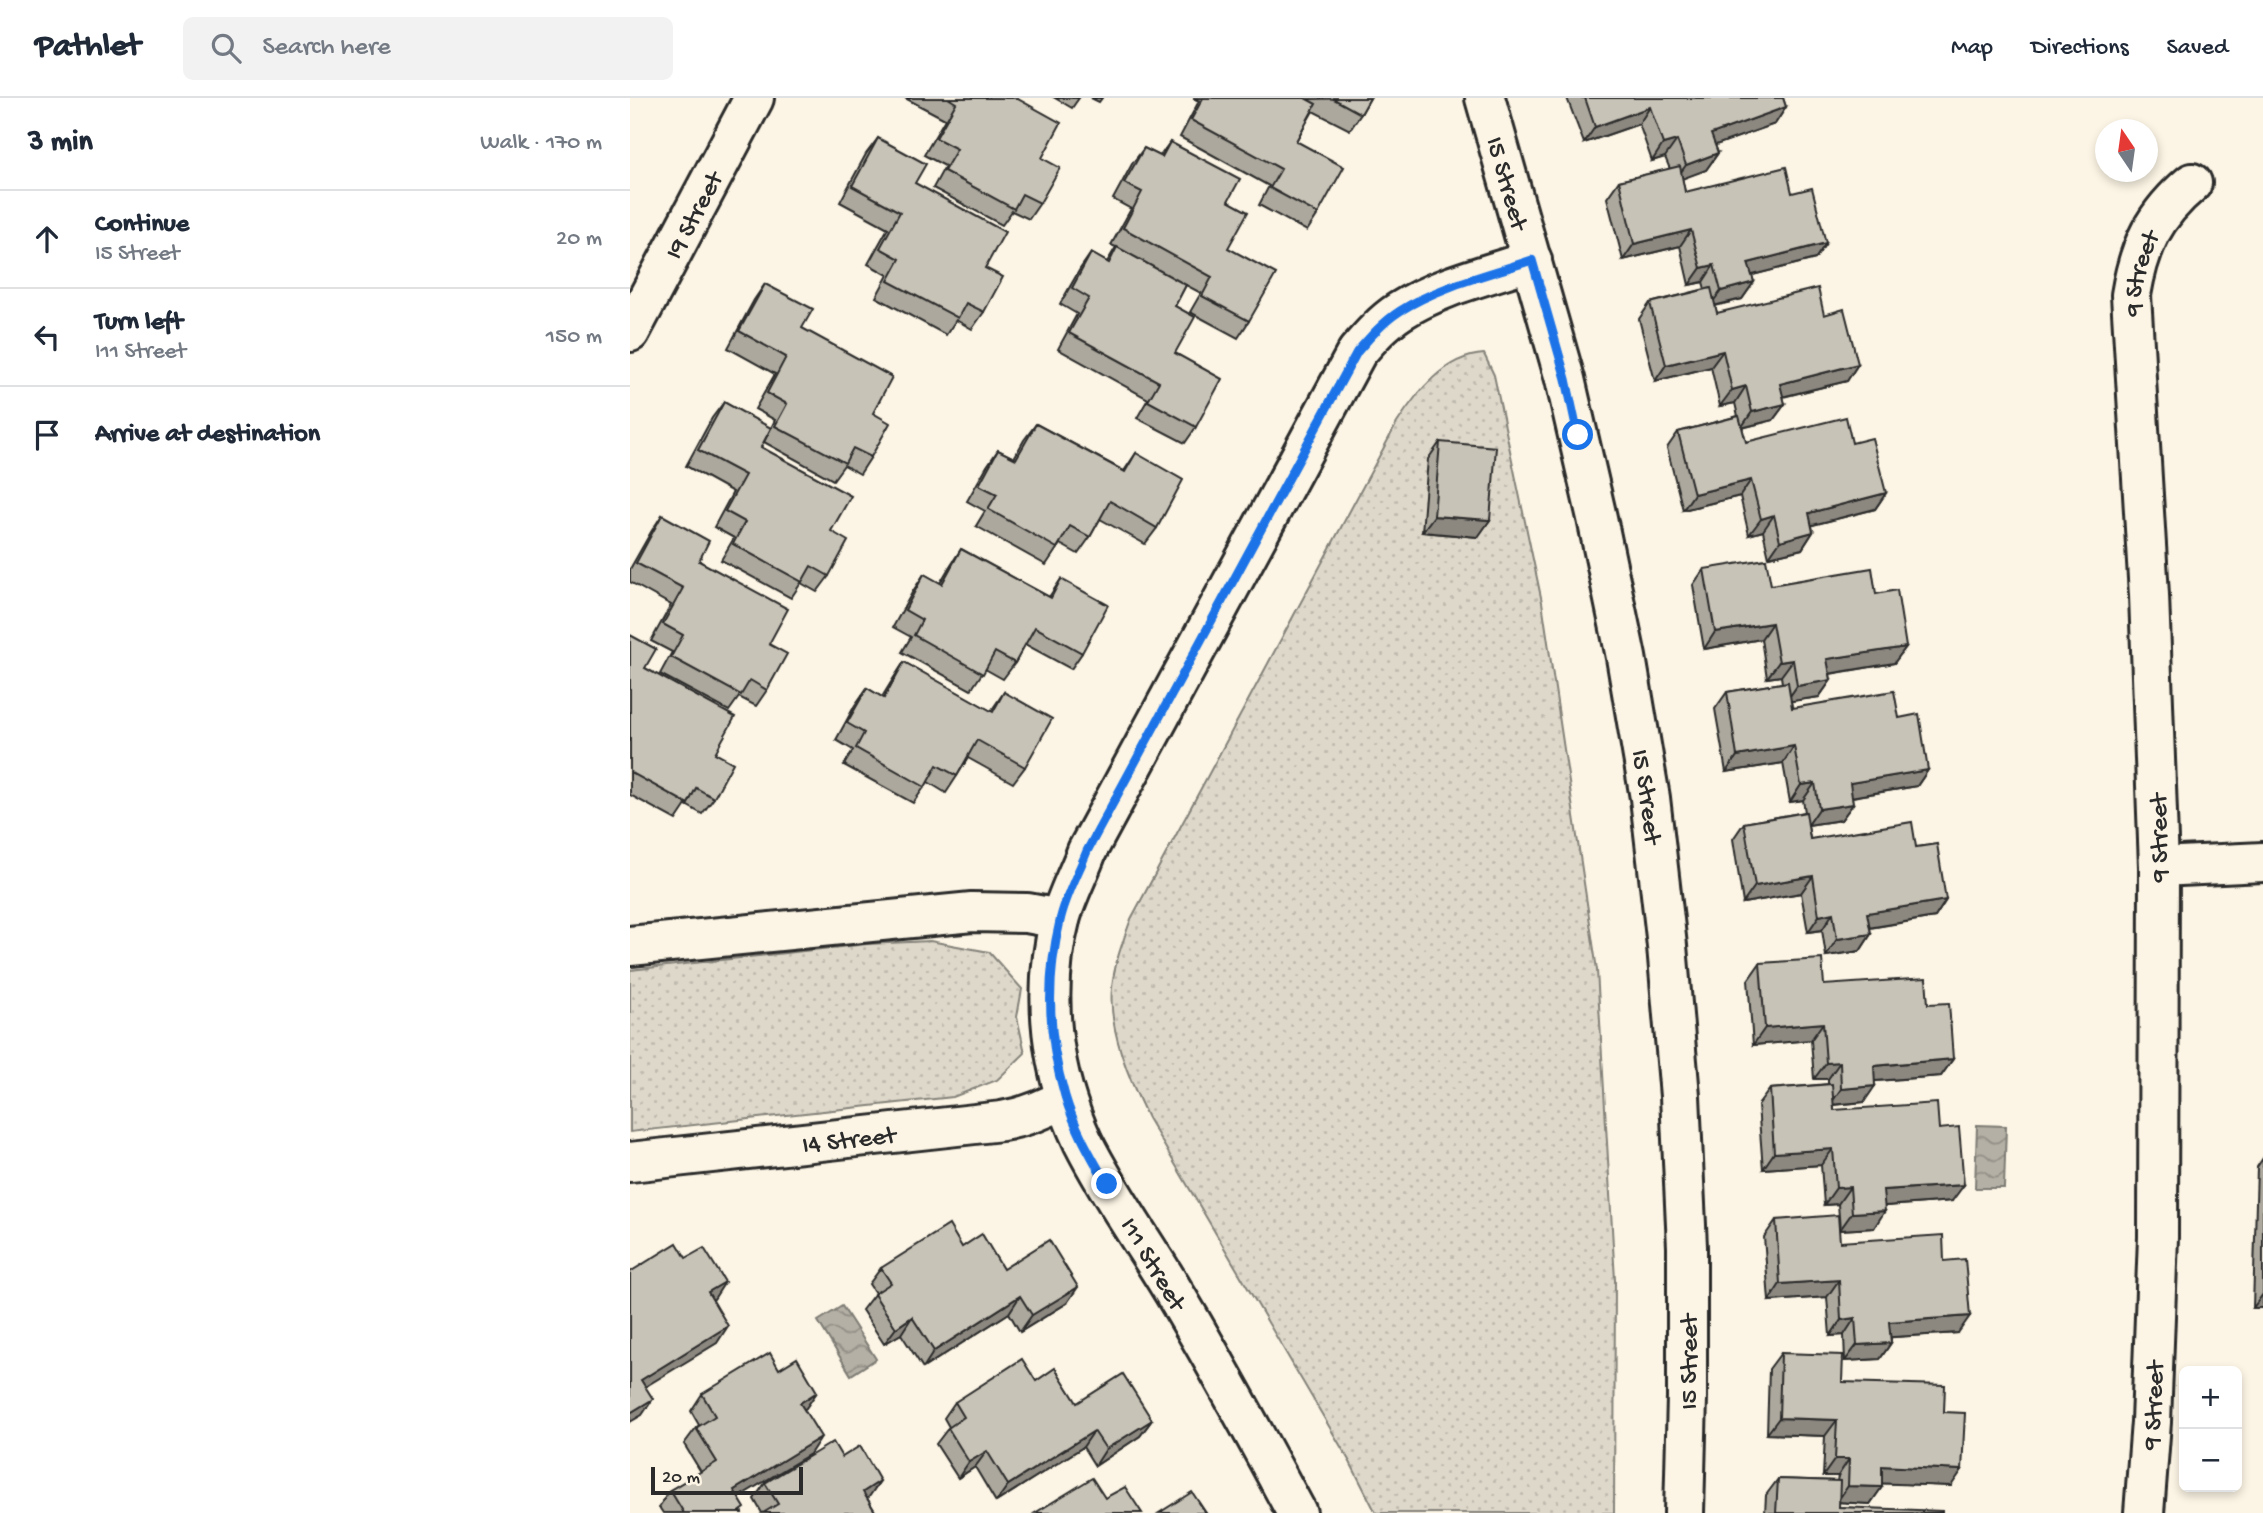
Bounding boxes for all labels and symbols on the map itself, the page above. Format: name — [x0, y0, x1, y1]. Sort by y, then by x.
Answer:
north arrow — [2095, 119, 2158, 182]
street label: I5 Street — [1477, 134, 1533, 236]
street label: I9 Street — [660, 165, 733, 266]
street label: 9 Street — [2120, 224, 2170, 318]
route start — [1562, 419, 1593, 450]
street label: I5 Street — [1622, 747, 1666, 848]
street label: 9 Street — [2145, 791, 2178, 883]
street label: I4 Street — [801, 1122, 900, 1163]
route end — [1091, 1168, 1122, 1199]
street label: I11 Street — [1111, 1213, 1192, 1319]
street label: I5 Street — [1676, 1312, 1707, 1410]
street label: 9 Street — [2138, 1358, 2173, 1452]
scale bar — [651, 1464, 803, 1496]

